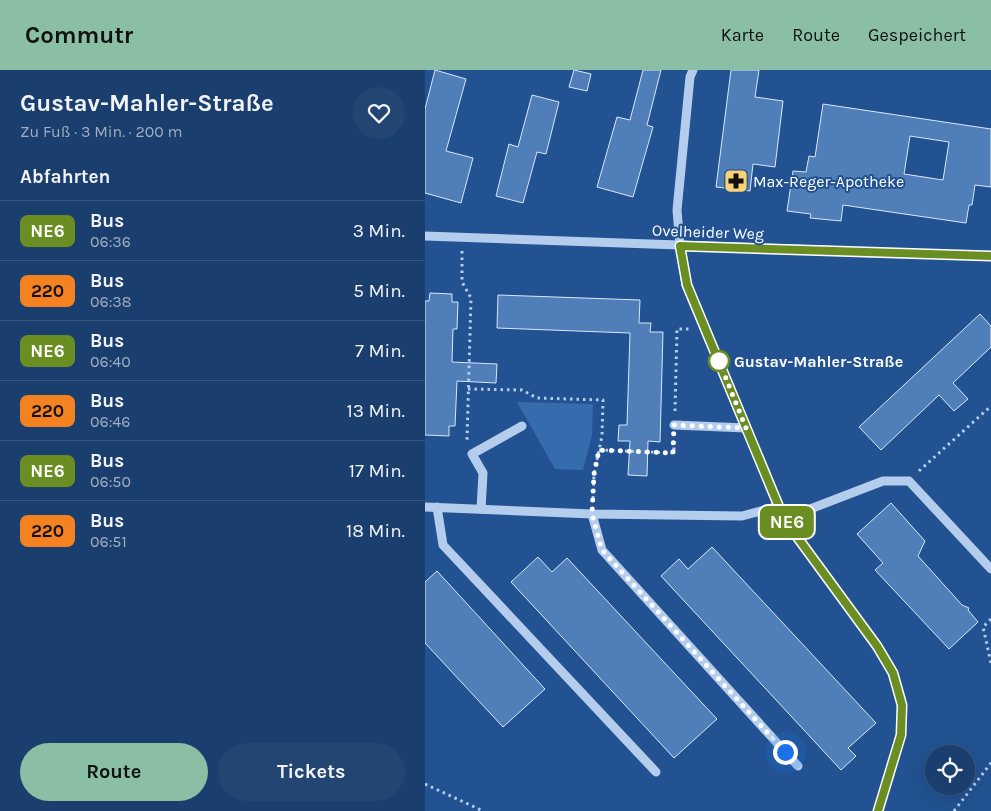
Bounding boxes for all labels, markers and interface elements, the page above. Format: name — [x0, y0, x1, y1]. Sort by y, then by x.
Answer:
text: Commutr — [25, 21, 133, 49]
text: Karte — [721, 24, 764, 46]
text: Route — [792, 24, 840, 46]
text: Gespeichert — [868, 24, 966, 46]
button: heart — [353, 87, 405, 139]
text: Gustav-Mahler-Straße — [20, 89, 274, 117]
text: Zu Fuß · 3 Min. · 200 m — [20, 122, 182, 141]
text: Abfahrten — [20, 166, 110, 188]
pharmacy icon: Max-Reger-Apotheke — [723, 168, 749, 194]
place label: Max-Reger-Apotheke — [753, 172, 904, 191]
text: Bus — [90, 210, 124, 232]
text: NE6 — [30, 220, 65, 242]
text: 3 Min. — [353, 220, 405, 242]
street label: Ovelheider Weg — [652, 221, 764, 243]
text: 06:36 — [90, 232, 131, 251]
text: Bus — [90, 270, 124, 292]
text: 220 — [31, 280, 64, 302]
text: 5 Min. — [353, 280, 405, 302]
text: 06:38 — [90, 292, 132, 311]
text: Bus — [90, 330, 124, 352]
text: NE6 — [30, 340, 65, 362]
text: 7 Min. — [355, 340, 405, 362]
marker: Gustav-Mahler-Straße — [708, 350, 730, 372]
text: 06:40 — [90, 352, 131, 371]
place label: Gustav-Mahler-Straße — [734, 352, 903, 371]
text: Bus — [90, 390, 124, 412]
text: 220 — [31, 400, 64, 422]
text: 13 Min. — [346, 400, 405, 422]
text: 06:46 — [90, 412, 130, 431]
text: Bus — [90, 450, 124, 472]
text: NE6 — [30, 460, 65, 482]
text: 17 Min. — [349, 460, 405, 482]
text: 06:50 — [90, 472, 131, 491]
line badge: NE6 — [758, 506, 816, 538]
text: Bus — [90, 510, 124, 532]
text: NE6 — [770, 511, 804, 533]
text: 220 — [31, 520, 64, 542]
text: 18 Min. — [346, 520, 405, 542]
text: 06:51 — [90, 532, 127, 551]
your location — [773, 740, 798, 765]
button: Route — [20, 743, 208, 801]
button: Tickets — [218, 743, 405, 801]
map controls — [925, 745, 975, 795]
button: locate — [925, 745, 975, 795]

